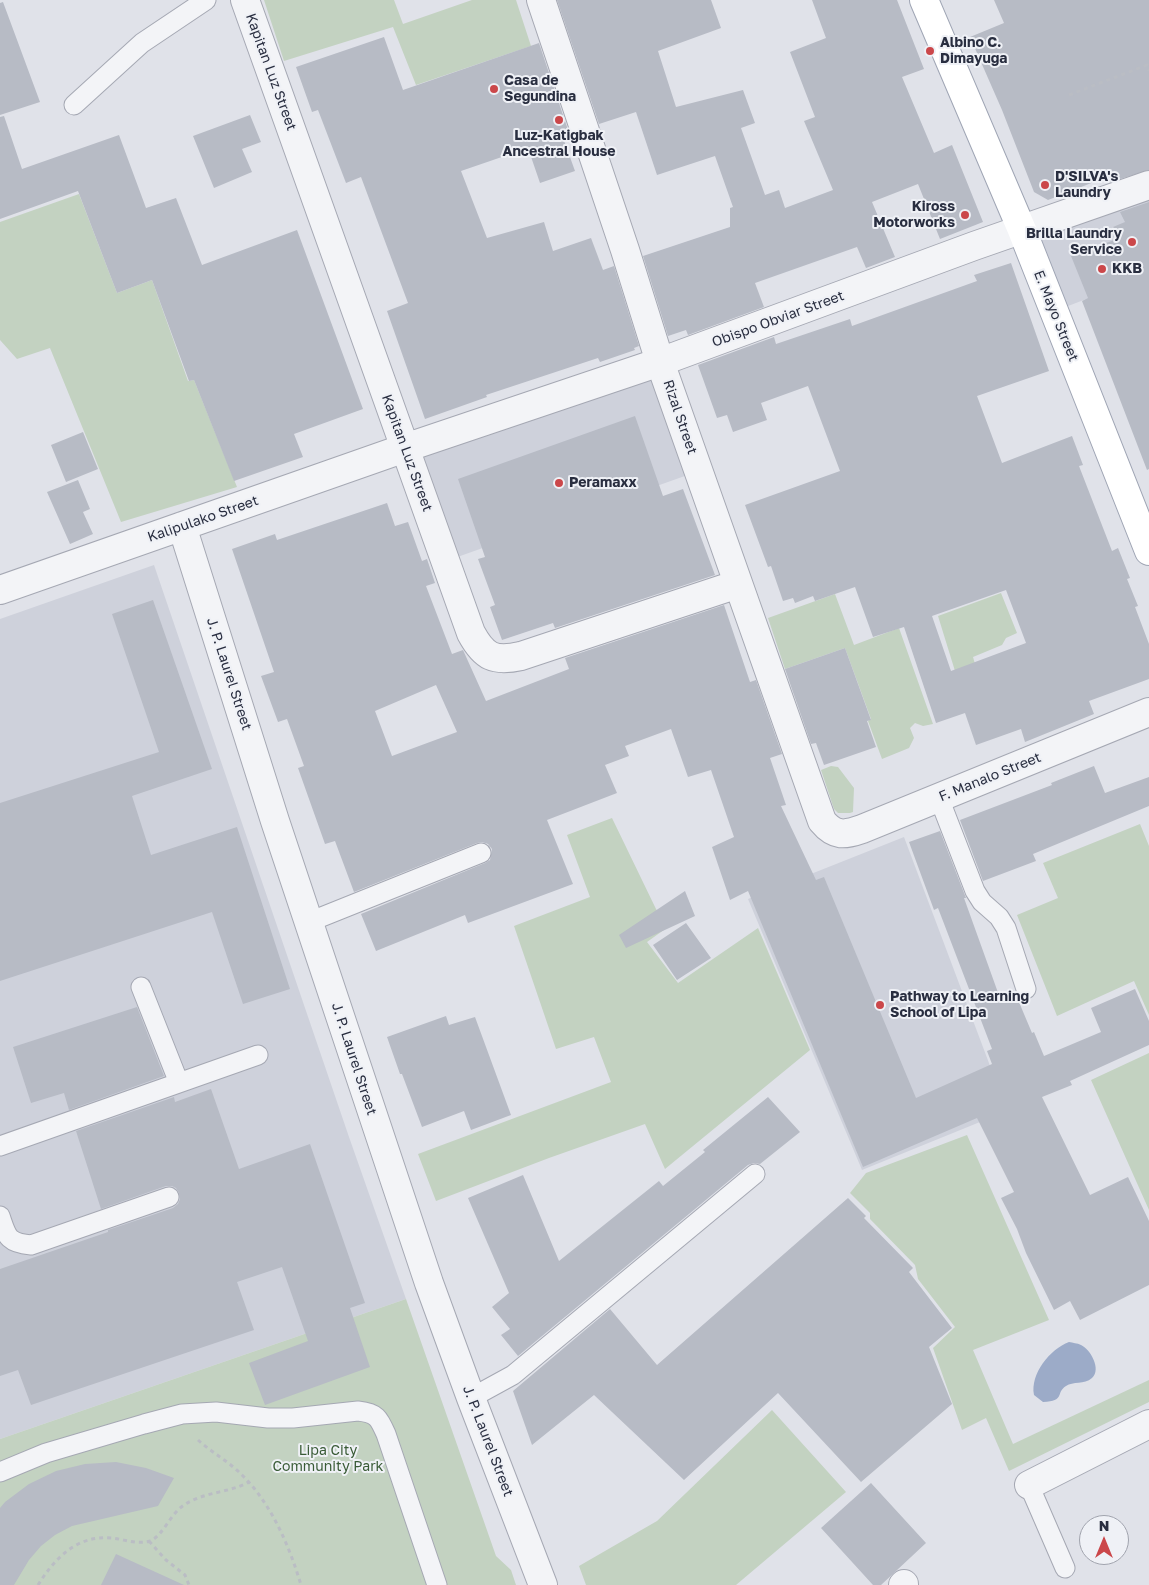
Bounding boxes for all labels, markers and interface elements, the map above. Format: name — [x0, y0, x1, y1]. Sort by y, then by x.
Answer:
street label: Kapitan Luz Street — [242, 11, 300, 133]
place label: Albino C. Dimayuga — [940, 35, 1007, 68]
marker: Albino C. Dimayuga — [924, 45, 936, 57]
place label: Casa de Segundina — [504, 73, 576, 105]
marker: Casa de Segundina — [488, 83, 500, 95]
marker: Luz-Katigbak Ancestral House — [553, 114, 565, 126]
place label: Luz-Katigbak Ancestral House — [502, 128, 616, 160]
place label: D'SILVA's Laundry — [1055, 169, 1118, 202]
marker: D'SILVA's Laundry — [1039, 179, 1051, 191]
place label: Kiross Motorworks — [873, 199, 955, 232]
marker: Kiross Motorworks — [959, 209, 971, 221]
place label: Brilla Laundry Service — [1026, 226, 1122, 258]
marker: Brilla Laundry Service — [1126, 236, 1138, 248]
place label: KKB — [1112, 261, 1142, 277]
marker: KKB — [1096, 263, 1108, 275]
street label: E. Mayo Street — [1030, 268, 1082, 364]
street label: Obispo Obviar Street — [710, 287, 846, 351]
street label: Rizal Street — [659, 378, 701, 456]
street label: Kapitan Luz Street — [378, 392, 436, 514]
place label: Peramaxx — [569, 475, 637, 491]
marker: Peramaxx — [553, 477, 565, 489]
street label: Kalipulako Street — [145, 492, 261, 546]
street label: J. P. Laurel Street — [203, 616, 255, 732]
street label: F. Manalo Street — [937, 749, 1043, 805]
place label: Pathway to Learning School of Lipa — [890, 989, 1029, 1022]
marker: Pathway to Learning School of Lipa — [874, 999, 886, 1011]
street label: J. P. Laurel Street — [328, 1001, 380, 1117]
street label: J. P. Laurel Street — [459, 1383, 517, 1499]
park label: Lipa City Community Park — [272, 1443, 384, 1475]
north arrow — [1079, 1515, 1129, 1565]
text: N — [1099, 1517, 1109, 1534]

